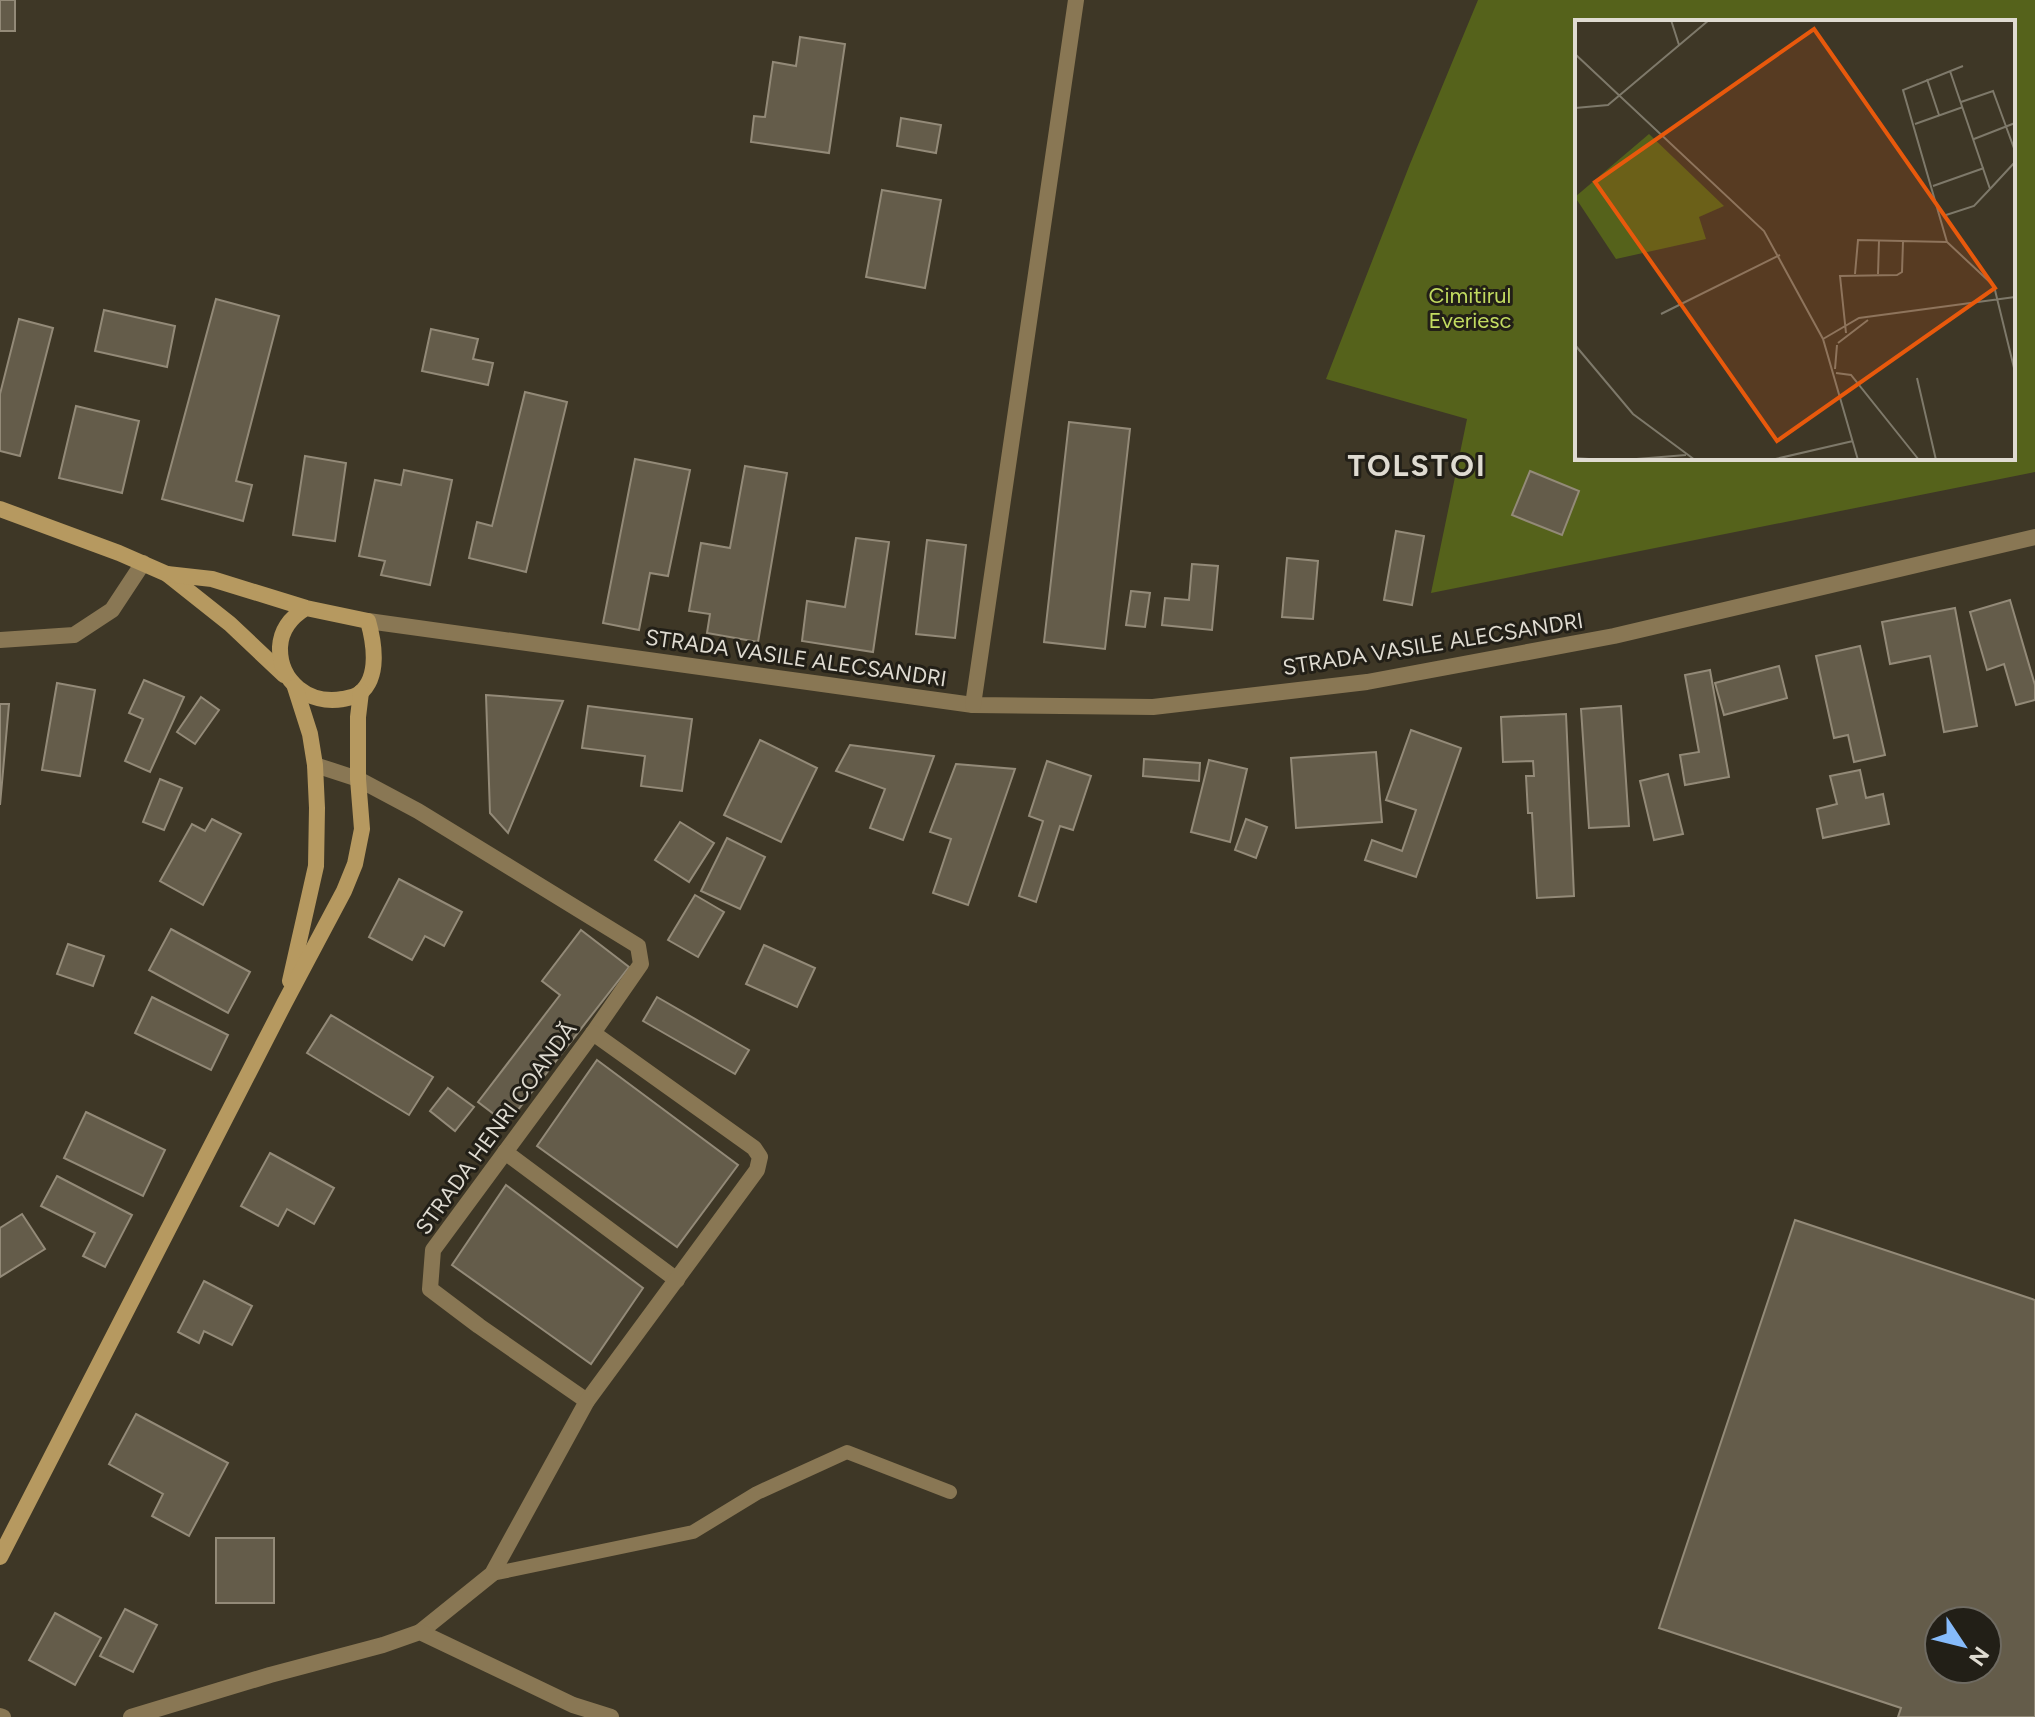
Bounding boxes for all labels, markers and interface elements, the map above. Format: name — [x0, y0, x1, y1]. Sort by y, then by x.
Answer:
inset map — [1575, 20, 2015, 460]
park label: Cimitirul Everiesc — [1429, 282, 1512, 334]
district label: TOLSTOI — [1347, 447, 1487, 484]
street label: STRADA VASILE ALECSANDRI — [1281, 607, 1585, 681]
street label: STRADA VASILE ALECSANDRI — [644, 623, 948, 693]
street label: STRADA HENRI COANDĂ — [410, 1016, 582, 1240]
north arrow — [1923, 1605, 2003, 1685]
text: N — [1963, 1641, 1995, 1671]

